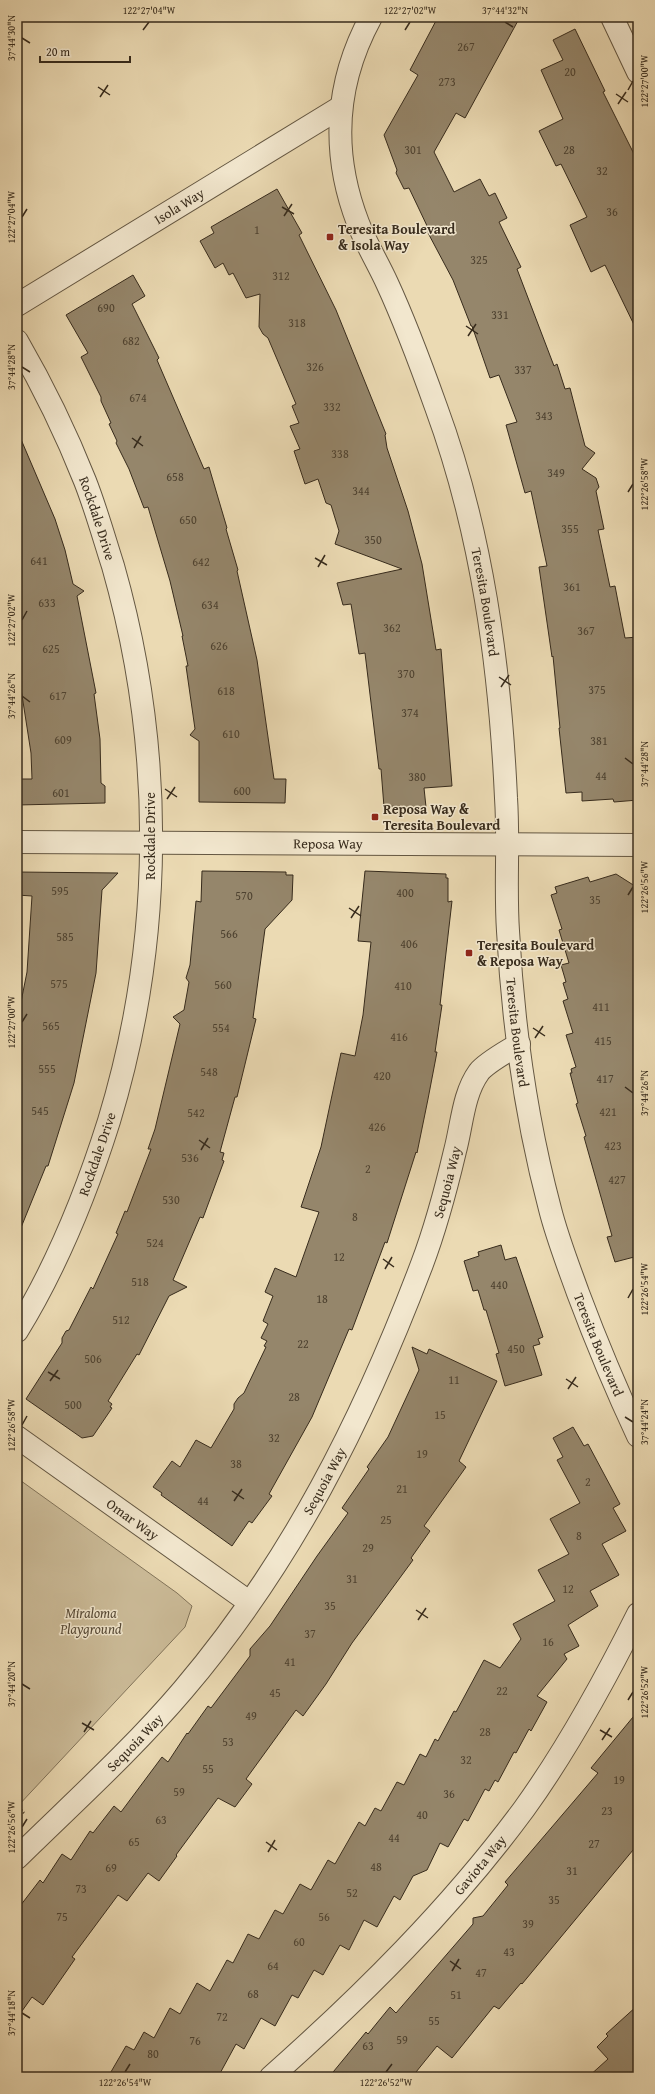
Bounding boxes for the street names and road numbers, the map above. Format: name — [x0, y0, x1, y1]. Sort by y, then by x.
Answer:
street label: Isola Way — [150, 183, 208, 229]
street label: Rockdale Drive — [74, 473, 121, 563]
street label: Teresita Boulevard — [466, 546, 504, 658]
street label: Rockdale Drive — [140, 792, 160, 880]
street label: Reposa Way — [293, 833, 363, 854]
street label: Teresita Boulevard — [501, 977, 534, 1089]
street label: Rockdale Drive — [73, 1109, 121, 1199]
street label: Sequoia Way — [428, 1144, 466, 1221]
street label: Teresita Boulevard — [569, 1290, 629, 1400]
street label: Sequoia Way — [298, 1444, 351, 1519]
street label: Omar Way — [102, 1494, 163, 1545]
street label: Sequoia Way — [102, 1709, 168, 1776]
street label: Gaviota Way — [449, 1831, 511, 1899]

